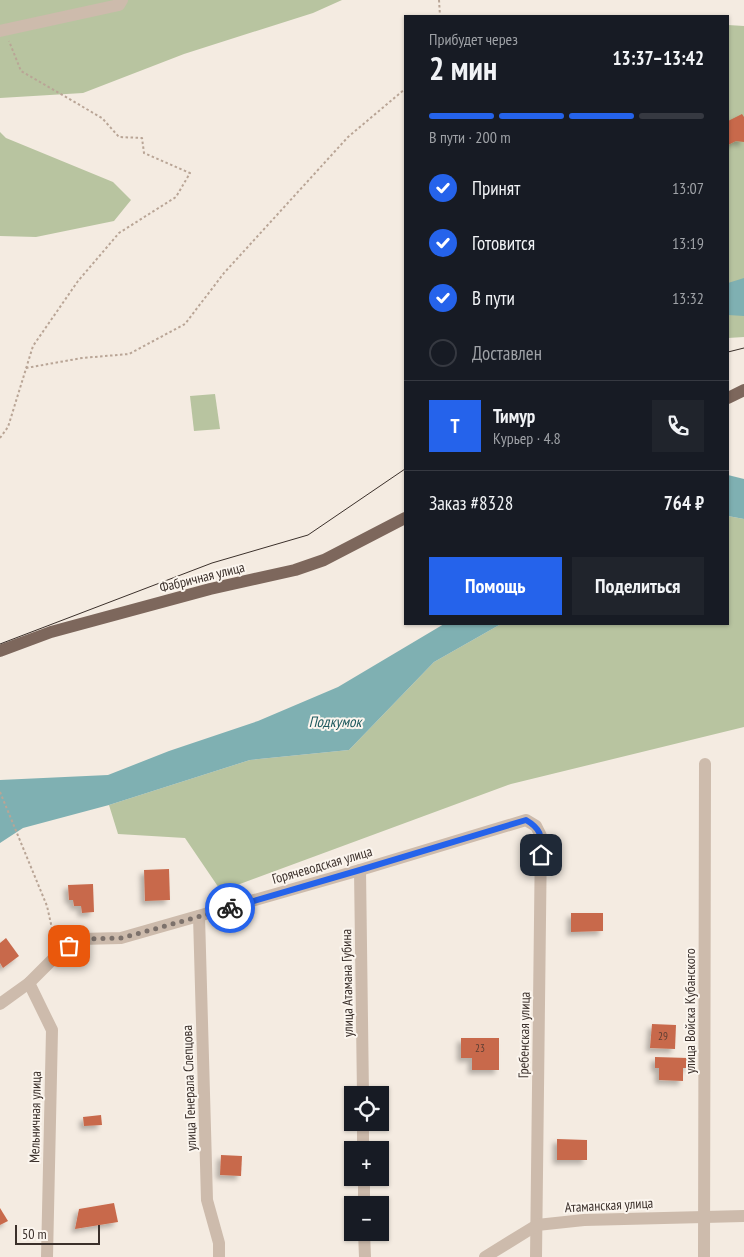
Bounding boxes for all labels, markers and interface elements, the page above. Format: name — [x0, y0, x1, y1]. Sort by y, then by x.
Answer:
text: Прибудет через — [429, 29, 518, 49]
text: 13:37–13:42 — [612, 46, 704, 70]
text: 2 мин — [429, 47, 497, 89]
text: В пути · 200 m — [429, 127, 511, 147]
icon: check — [429, 174, 457, 202]
text: Принят — [472, 176, 520, 200]
text: 13:07 — [672, 178, 704, 198]
icon: check — [429, 229, 457, 257]
text: Готовится — [472, 231, 535, 255]
text: 13:19 — [672, 233, 704, 253]
icon: check — [429, 284, 457, 312]
text: В пути — [472, 286, 515, 310]
text: 13:32 — [672, 288, 704, 308]
text: Доставлен — [472, 341, 542, 365]
button: phone — [652, 400, 704, 452]
text: Тимур — [493, 404, 535, 428]
text: Т — [450, 414, 460, 438]
text: Курьер · 4.8 — [493, 428, 561, 448]
text: Заказ #8328 — [429, 491, 513, 515]
text: 764 ₽ — [664, 491, 704, 515]
button: Помощь — [429, 557, 562, 615]
button: Поделиться — [572, 557, 704, 615]
street label: Фабричная улица — [158, 558, 246, 596]
water label: Подкумок — [309, 712, 363, 731]
pin — [520, 834, 562, 876]
icon: home — [527, 841, 555, 869]
street label: Горячеводская улица — [270, 842, 374, 888]
courier — [205, 883, 255, 933]
icon: bike — [216, 894, 244, 922]
pin — [48, 925, 90, 967]
street label: улица Атамана Губина — [337, 929, 357, 1037]
icon: bag — [55, 932, 83, 960]
street label: улица Войска Кубанского — [681, 948, 699, 1074]
street label: Гребенская улица — [514, 992, 534, 1078]
street label: улица Генерала Слепцова — [178, 1025, 200, 1151]
house number: 29 — [658, 1029, 668, 1043]
house number: 23 — [475, 1041, 485, 1055]
street label: Мельничная улица — [25, 1071, 45, 1163]
map controls — [344, 1086, 389, 1241]
button: locate — [344, 1086, 389, 1131]
button: + — [344, 1141, 389, 1186]
street label: Атаманская улица — [564, 1194, 654, 1216]
button: − — [344, 1196, 389, 1241]
scale bar — [15, 1222, 100, 1245]
text: 50 m — [22, 1225, 47, 1243]

